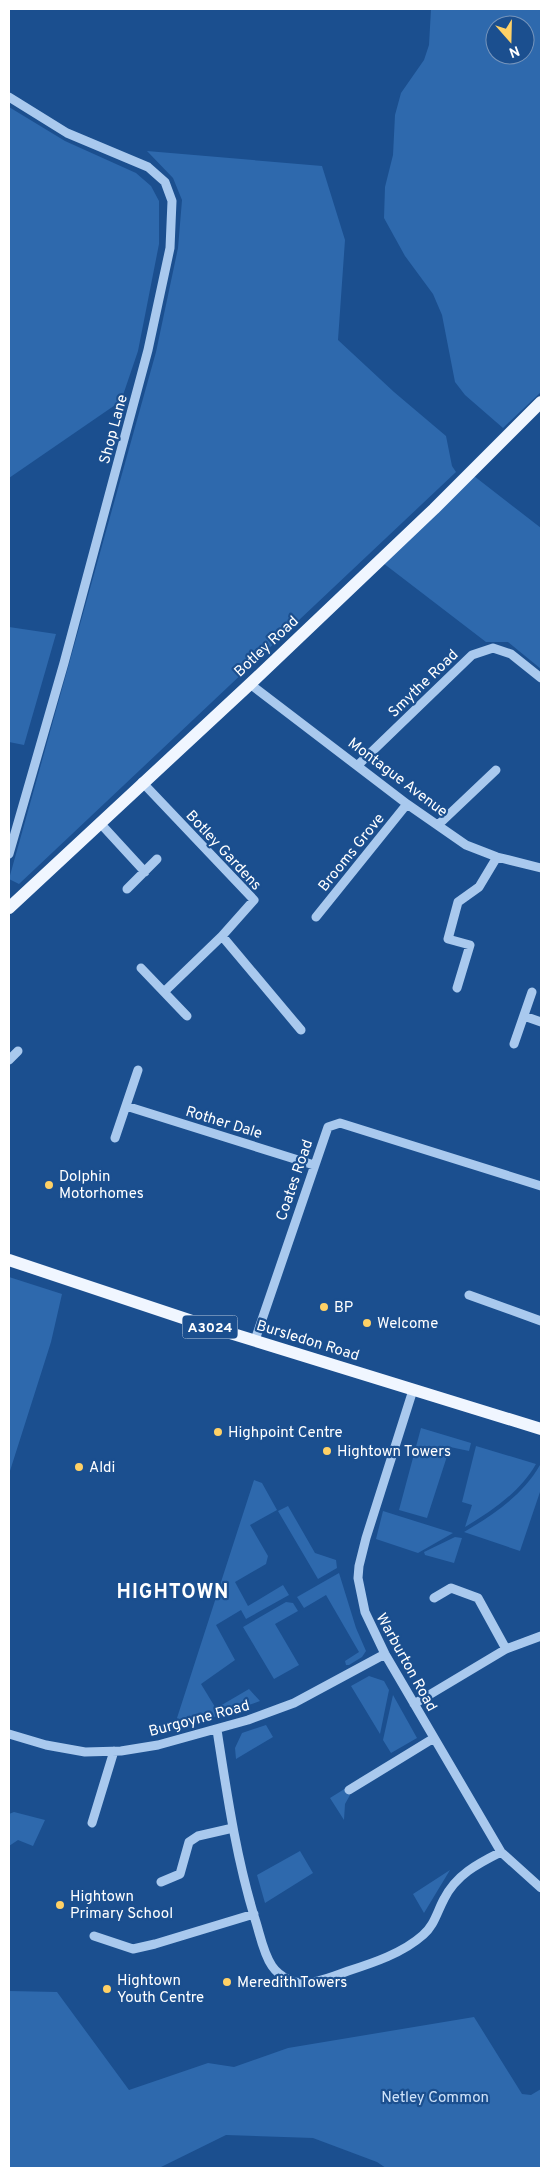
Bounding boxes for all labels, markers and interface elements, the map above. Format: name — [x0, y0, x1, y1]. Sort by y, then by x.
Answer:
north arrow — [485, 15, 535, 65]
text: N — [506, 41, 522, 61]
street label: Shop Lane — [96, 393, 133, 466]
street label: Botley Road — [231, 612, 303, 682]
street label: Smythe Road — [385, 646, 463, 722]
street label: Montague Avenue — [343, 734, 451, 822]
street label: Botley Gardens — [181, 807, 265, 895]
street label: Brooms Grove — [315, 810, 390, 896]
street label: Rother Dale — [183, 1103, 264, 1144]
street label: Coates Road — [273, 1137, 318, 1224]
place label: Dolphin Motorhomes — [59, 1168, 144, 1204]
marker: Dolphin Motorhomes — [43, 1179, 55, 1191]
place label: BP — [334, 1299, 353, 1318]
marker: BP — [318, 1301, 330, 1313]
road number: A3024 — [182, 1315, 238, 1338]
place label: Welcome — [377, 1315, 438, 1334]
street label: Bursledon Road — [254, 1317, 361, 1366]
marker: Welcome — [361, 1317, 373, 1329]
place label: Highpoint Centre — [228, 1424, 343, 1443]
marker: Highpoint Centre — [212, 1426, 224, 1438]
place label: Hightown Towers — [337, 1443, 451, 1462]
marker: Hightown Towers — [321, 1445, 333, 1457]
place label: Aldi — [89, 1459, 115, 1478]
marker: Aldi — [73, 1461, 85, 1473]
district label: HIGHTOWN — [117, 1580, 229, 1606]
street label: Warburton Road — [371, 1610, 441, 1715]
street label: Burgoyne Road — [147, 1697, 252, 1742]
place label: Hightown Primary School — [70, 1888, 173, 1924]
marker: Hightown Primary School — [54, 1899, 66, 1911]
place label: Hightown Youth Centre — [117, 1972, 204, 2008]
place label: Meredith Towers — [237, 1974, 347, 1993]
marker: Meredith Towers — [221, 1976, 233, 1988]
marker: Hightown Youth Centre — [101, 1983, 113, 1995]
park label: Netley Common — [381, 2089, 489, 2108]

